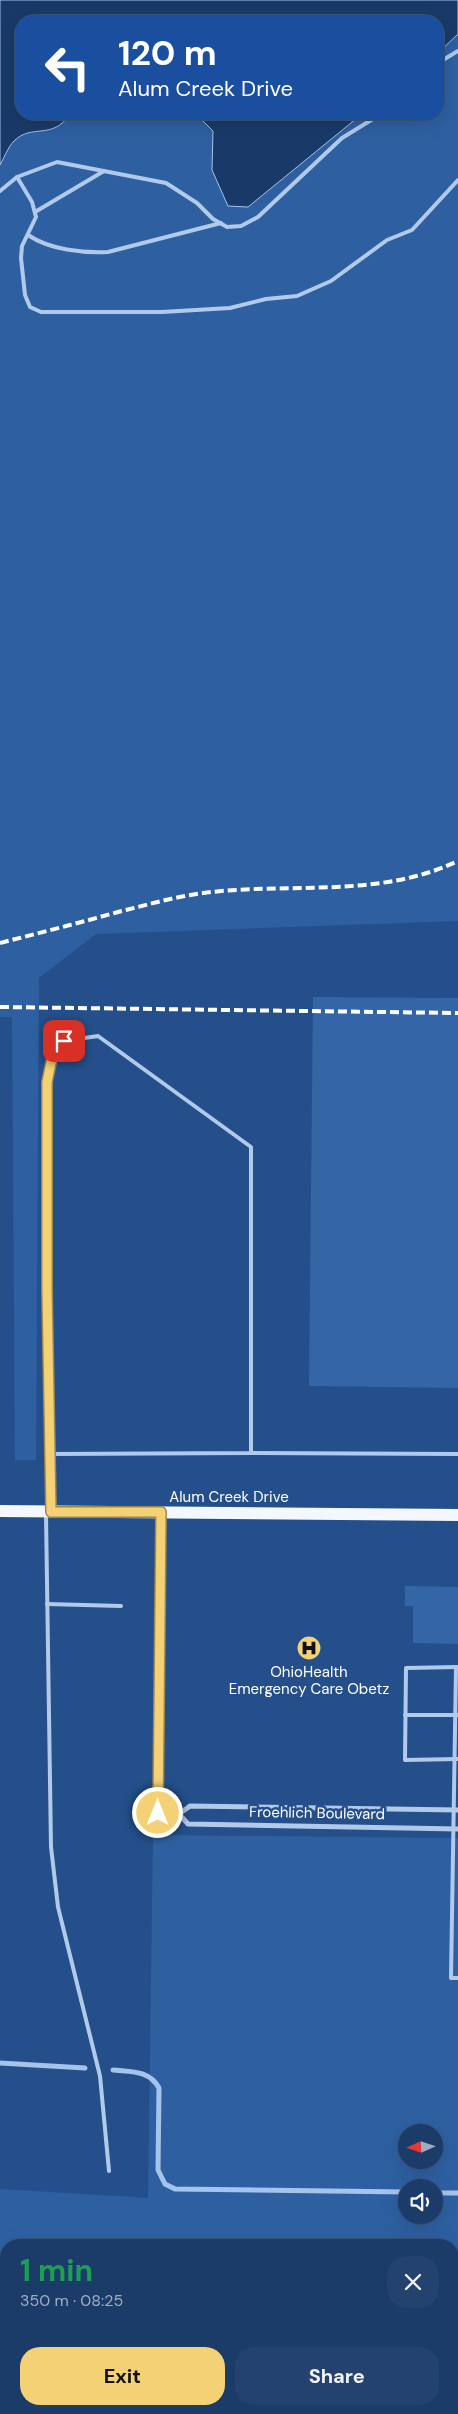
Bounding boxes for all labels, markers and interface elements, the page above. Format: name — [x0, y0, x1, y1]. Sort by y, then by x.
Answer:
text: 120 m — [118, 30, 217, 76]
icon: left — [35, 35, 100, 100]
text: Alum Creek Drive — [118, 74, 293, 103]
pin — [43, 1020, 85, 1062]
icon: arrive — [50, 1027, 78, 1055]
street label: Alum Creek Drive — [169, 1487, 289, 1507]
hospital icon: OhioHealth Emergency Care Obetz — [296, 1635, 322, 1661]
place label: OhioHealth Emergency Care Obetz — [229, 1662, 389, 1699]
position arrow — [131, 1786, 183, 1838]
street label: Froehlich Boulevard — [249, 1802, 385, 1824]
north arrow — [398, 2124, 442, 2169]
map controls — [398, 2124, 443, 2224]
button: sound — [398, 2179, 443, 2224]
text: 1 min — [20, 2251, 93, 2290]
button: close — [387, 2256, 439, 2308]
text: 350 m · 08:25 — [20, 2290, 123, 2311]
button: Exit — [20, 2347, 225, 2405]
button: Share — [235, 2347, 439, 2405]

